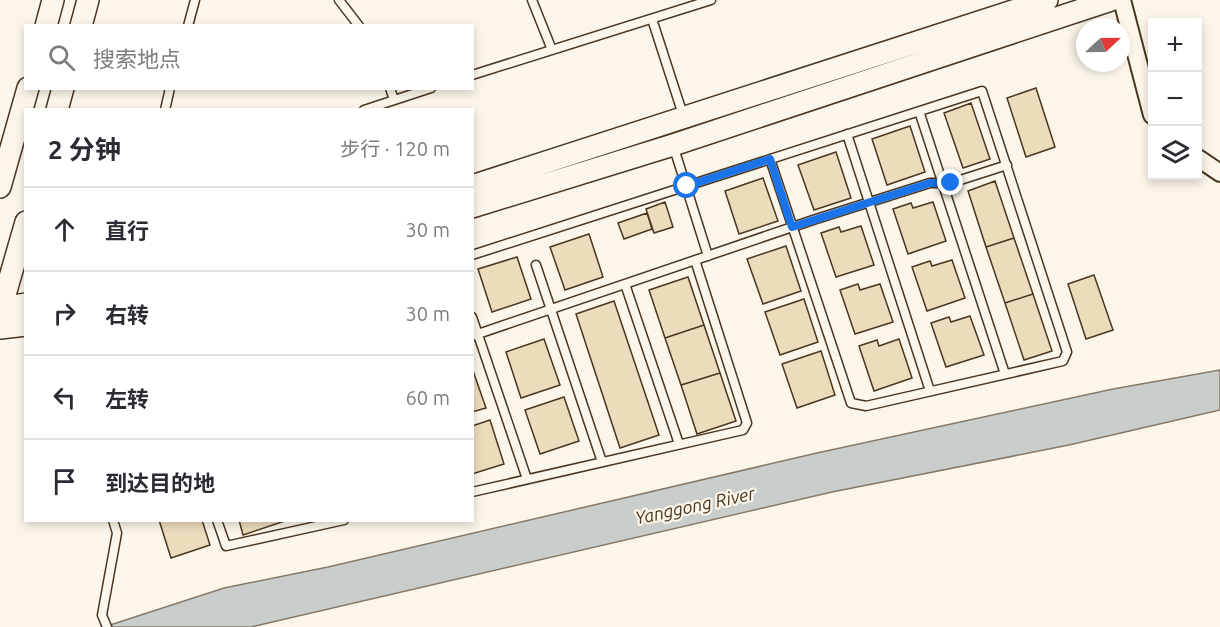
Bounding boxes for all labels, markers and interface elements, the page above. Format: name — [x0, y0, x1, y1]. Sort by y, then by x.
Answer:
north arrow — [1076, 18, 1130, 72]
map controls — [1148, 18, 1202, 180]
button: + — [1148, 18, 1202, 72]
search box — [24, 24, 474, 90]
icon: search — [45, 41, 78, 74]
text: 搜索地点 — [93, 46, 181, 71]
button: − — [1148, 72, 1202, 126]
button: layers — [1148, 126, 1202, 180]
text: 2 分钟 — [48, 135, 121, 164]
text: 步行 · 120 m — [340, 137, 450, 160]
route end — [937, 169, 963, 195]
route start — [673, 172, 699, 198]
icon: ahead — [48, 213, 81, 246]
text: 直行 — [105, 218, 149, 243]
text: 30 m — [406, 218, 450, 241]
icon: right — [48, 297, 81, 330]
text: 右转 — [105, 302, 149, 327]
text: 30 m — [406, 302, 450, 325]
icon: left — [48, 381, 81, 414]
text: 左转 — [105, 386, 149, 411]
text: 60 m — [406, 386, 450, 409]
icon: arrive — [48, 465, 81, 498]
text: 到达目的地 — [105, 470, 215, 495]
water label: Yanggong River — [633, 482, 758, 527]

